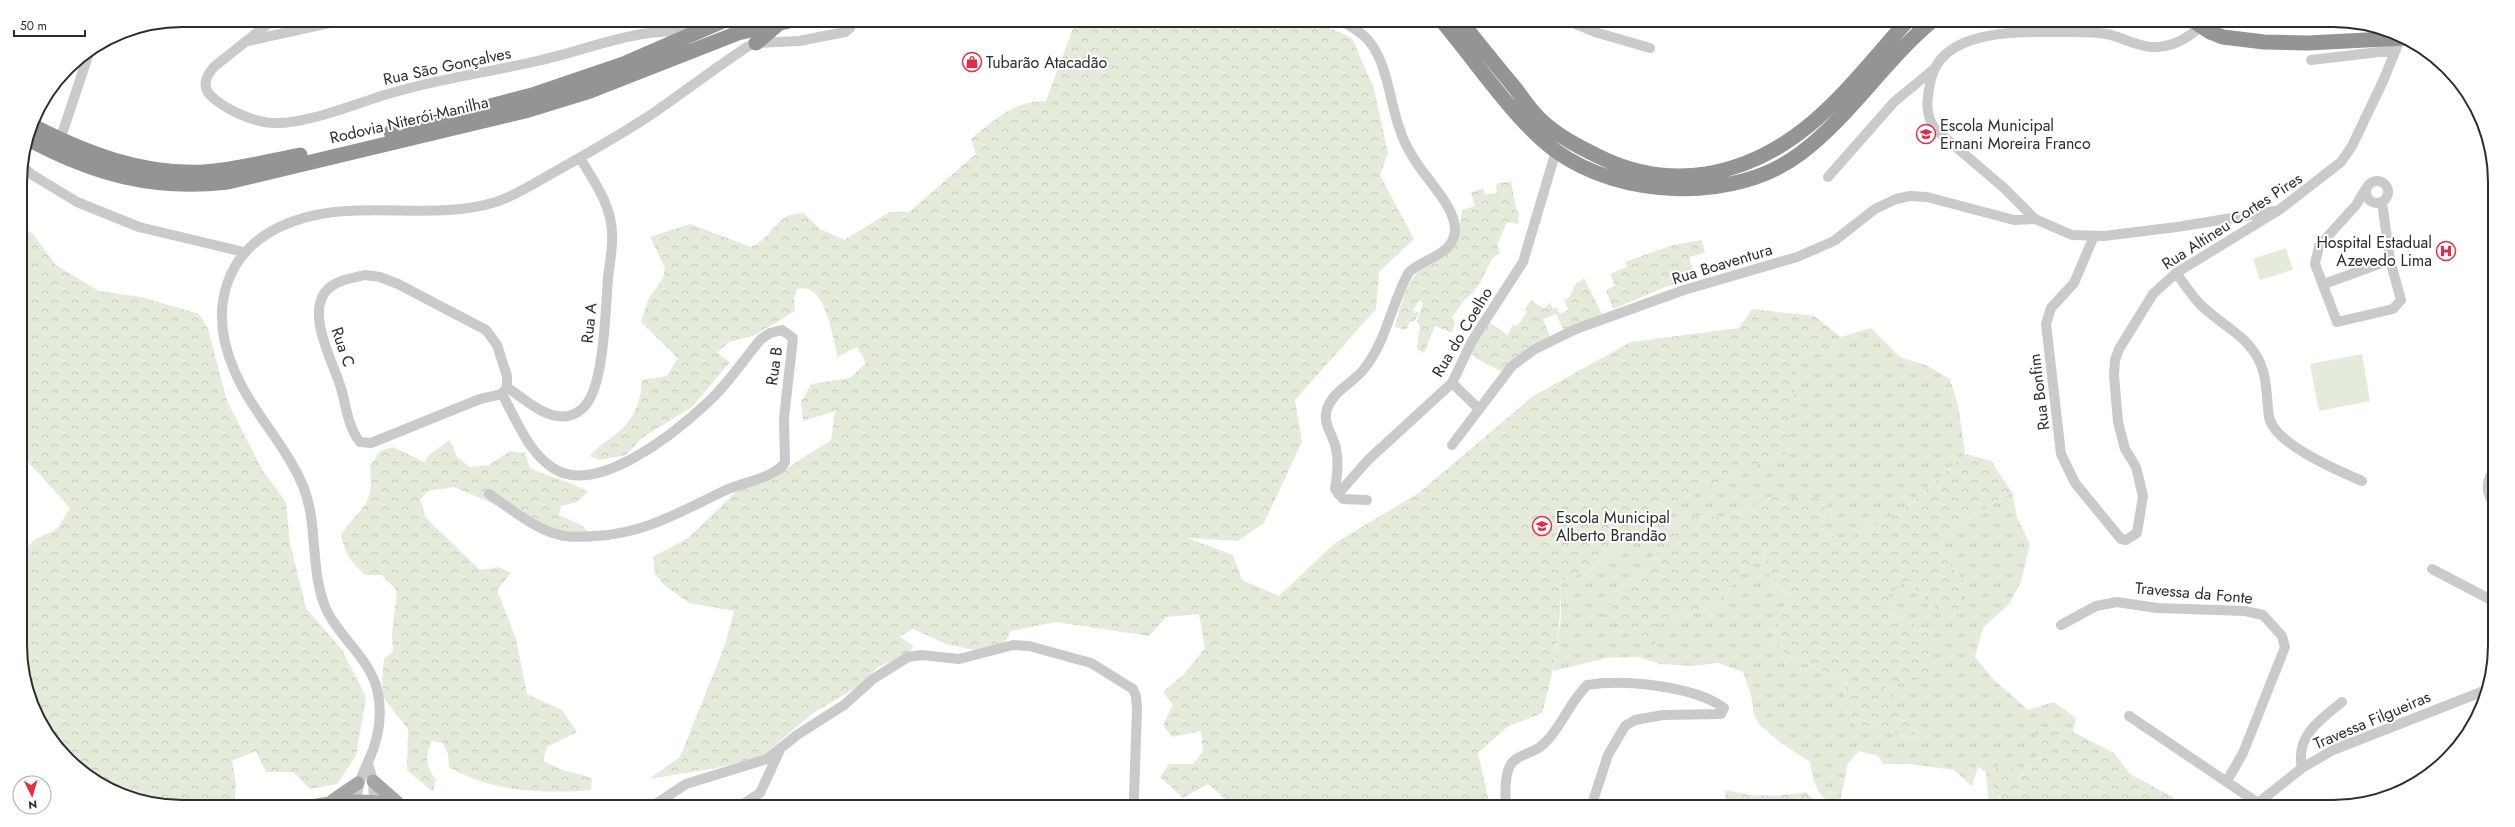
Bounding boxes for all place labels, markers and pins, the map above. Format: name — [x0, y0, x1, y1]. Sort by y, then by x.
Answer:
shop icon: Tubarão Atacadão — [961, 51, 983, 73]
place label: Tubarão Atacadão — [986, 51, 1107, 74]
place label: Escola Municipal Ernani Moreira Franco — [1940, 114, 2091, 155]
school or university icon: Escola Municipal Ernani Moreira Franco — [1915, 123, 1937, 145]
place label: Hospital Estadual Azevedo Lima — [2316, 231, 2432, 272]
hospital icon: Hospital Estadual Azevedo Lima — [2435, 240, 2457, 262]
place label: Escola Municipal Alberto Brandão — [1556, 506, 1670, 547]
school or university icon: Escola Municipal Alberto Brandão — [1531, 515, 1553, 537]

